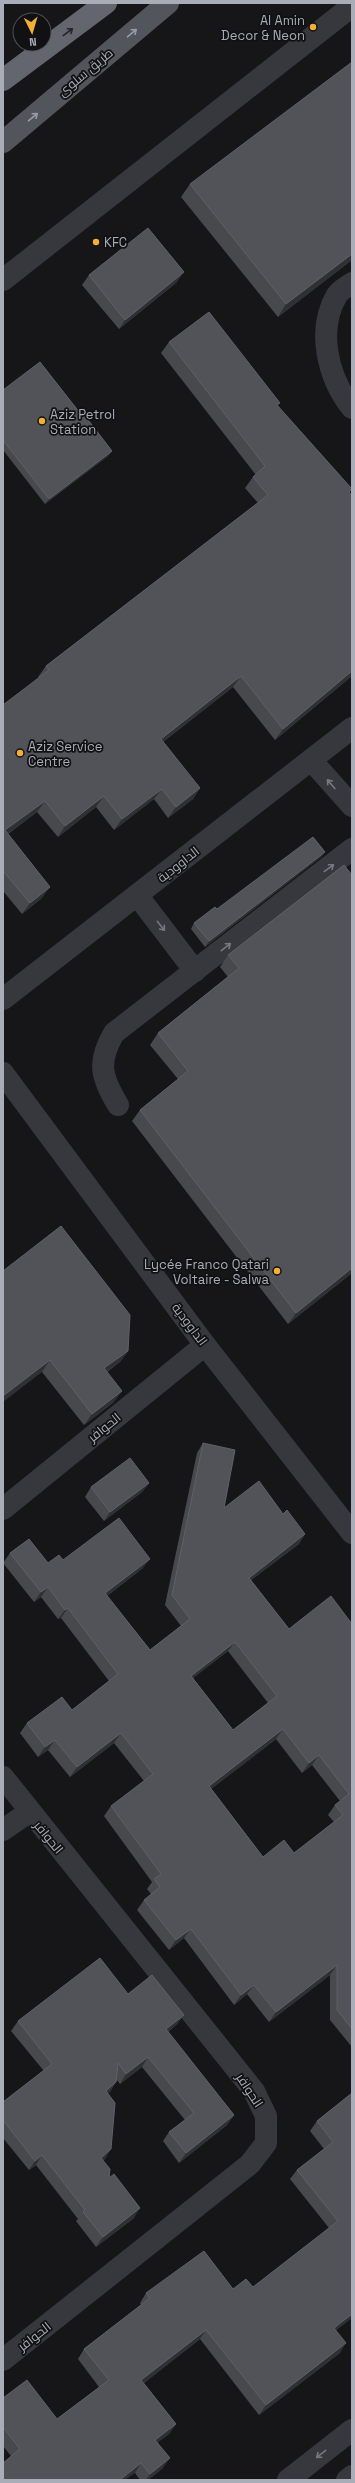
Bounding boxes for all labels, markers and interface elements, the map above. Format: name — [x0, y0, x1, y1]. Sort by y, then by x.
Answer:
north arrow — [12, 12, 52, 52]
place label: Al Amin Decor & Neon — [221, 12, 305, 44]
marker: Al Amin Decor & Neon — [308, 22, 318, 32]
one-way arrow — [62, 28, 73, 36]
one-way arrow — [127, 29, 138, 38]
text: N — [29, 35, 37, 49]
street label: طريق سلوى — [54, 44, 116, 100]
one-way arrow — [27, 112, 38, 121]
place label: KFC — [104, 234, 127, 251]
marker: KFC — [91, 237, 101, 247]
place label: Aziz Petrol Station — [50, 406, 115, 438]
marker: Aziz Petrol Station — [37, 416, 47, 426]
place label: Aziz Service Centre — [28, 738, 102, 770]
marker: Aziz Service Centre — [15, 748, 25, 758]
one-way arrow — [326, 778, 335, 789]
street label: الداوودية — [154, 843, 203, 886]
one-way arrow — [323, 864, 334, 872]
one-way arrow — [157, 921, 165, 932]
one-way arrow — [220, 943, 231, 951]
place label: Lycée Franco Qatari Voltaire - Salwa — [144, 1256, 270, 1288]
marker: Lycée Franco Qatari Voltaire - Salwa — [272, 1266, 282, 1276]
street label: الداوودية — [168, 1300, 211, 1349]
street label: الحوافر — [84, 1409, 124, 1446]
street label: الحوافر — [30, 1817, 67, 1857]
street label: الحوافر — [232, 2069, 267, 2111]
street label: الحوافر — [13, 2318, 54, 2355]
one-way arrow — [316, 2450, 327, 2458]

